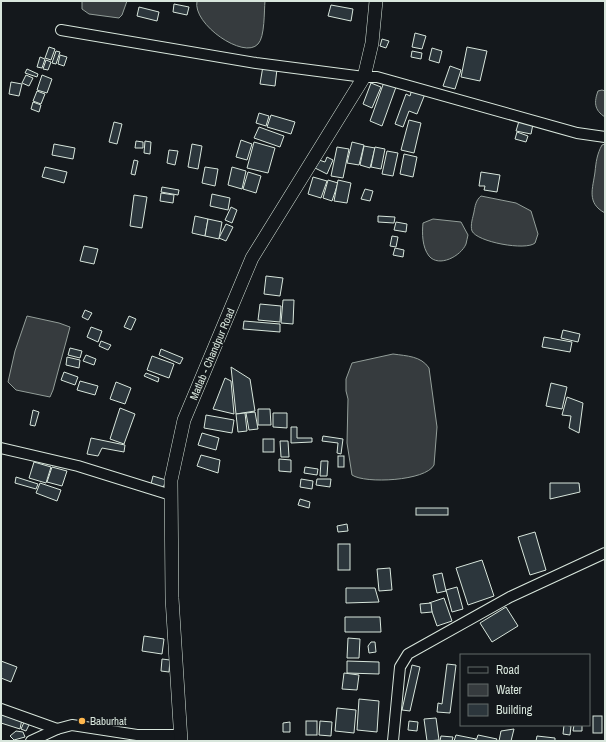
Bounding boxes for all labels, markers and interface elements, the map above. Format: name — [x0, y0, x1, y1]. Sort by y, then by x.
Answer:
street label: Matlab - Chandpur Road — [186, 306, 238, 402]
legend — [460, 654, 590, 726]
text: Road — [496, 662, 520, 678]
text: Water — [496, 682, 523, 698]
text: Building — [496, 702, 533, 718]
place label: Baburhat — [90, 714, 127, 728]
marker: Baburhat — [77, 716, 87, 726]

